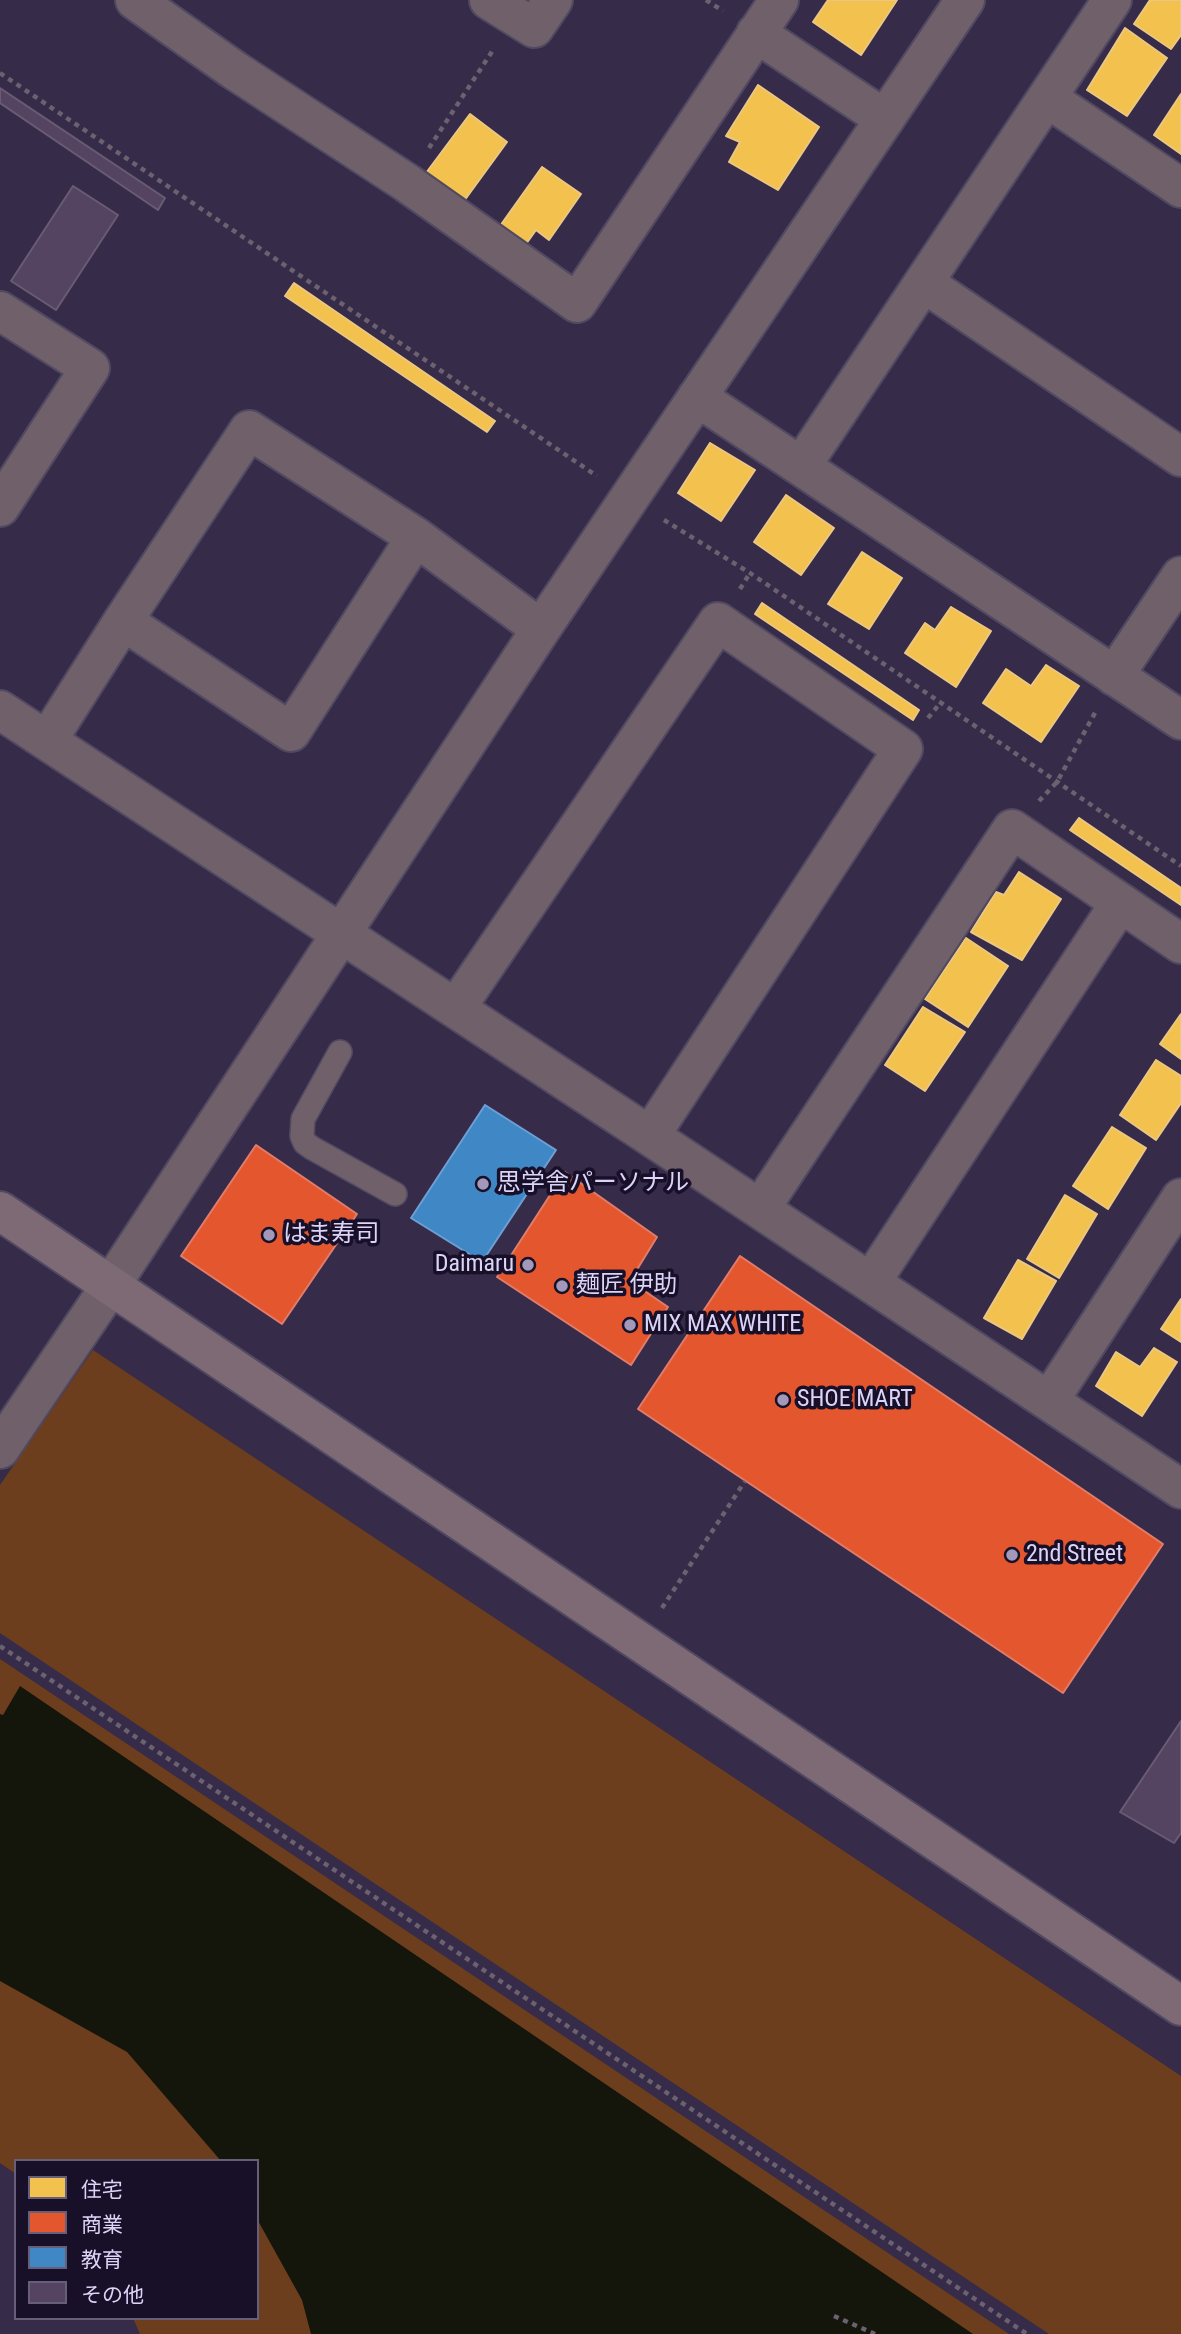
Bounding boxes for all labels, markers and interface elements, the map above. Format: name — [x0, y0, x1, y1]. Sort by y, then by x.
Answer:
place label: 思学舎パーソナル — [497, 1170, 689, 1198]
marker: 思学舎パーソナル — [475, 1176, 491, 1192]
place label: はま寿司 — [283, 1221, 379, 1249]
marker: はま寿司 — [261, 1227, 277, 1243]
place label: Daimaru — [435, 1251, 514, 1279]
marker: Daimaru — [520, 1257, 536, 1273]
place label: 麺匠 伊助 — [576, 1272, 678, 1300]
marker: 麺匠 伊助 — [554, 1278, 570, 1294]
place label: MIX MAX WHITE — [644, 1311, 801, 1339]
marker: MIX MAX WHITE — [622, 1317, 638, 1333]
place label: SHOE MART — [797, 1386, 913, 1414]
marker: SHOE MART — [775, 1392, 791, 1408]
place label: 2nd Street — [1026, 1541, 1123, 1569]
marker: 2nd Street — [1004, 1547, 1020, 1563]
legend — [14, 2159, 259, 2320]
text: 住宅 — [81, 2178, 123, 2202]
text: 商業 — [81, 2213, 123, 2237]
text: 教育 — [81, 2248, 123, 2272]
text: その他 — [81, 2283, 144, 2307]

